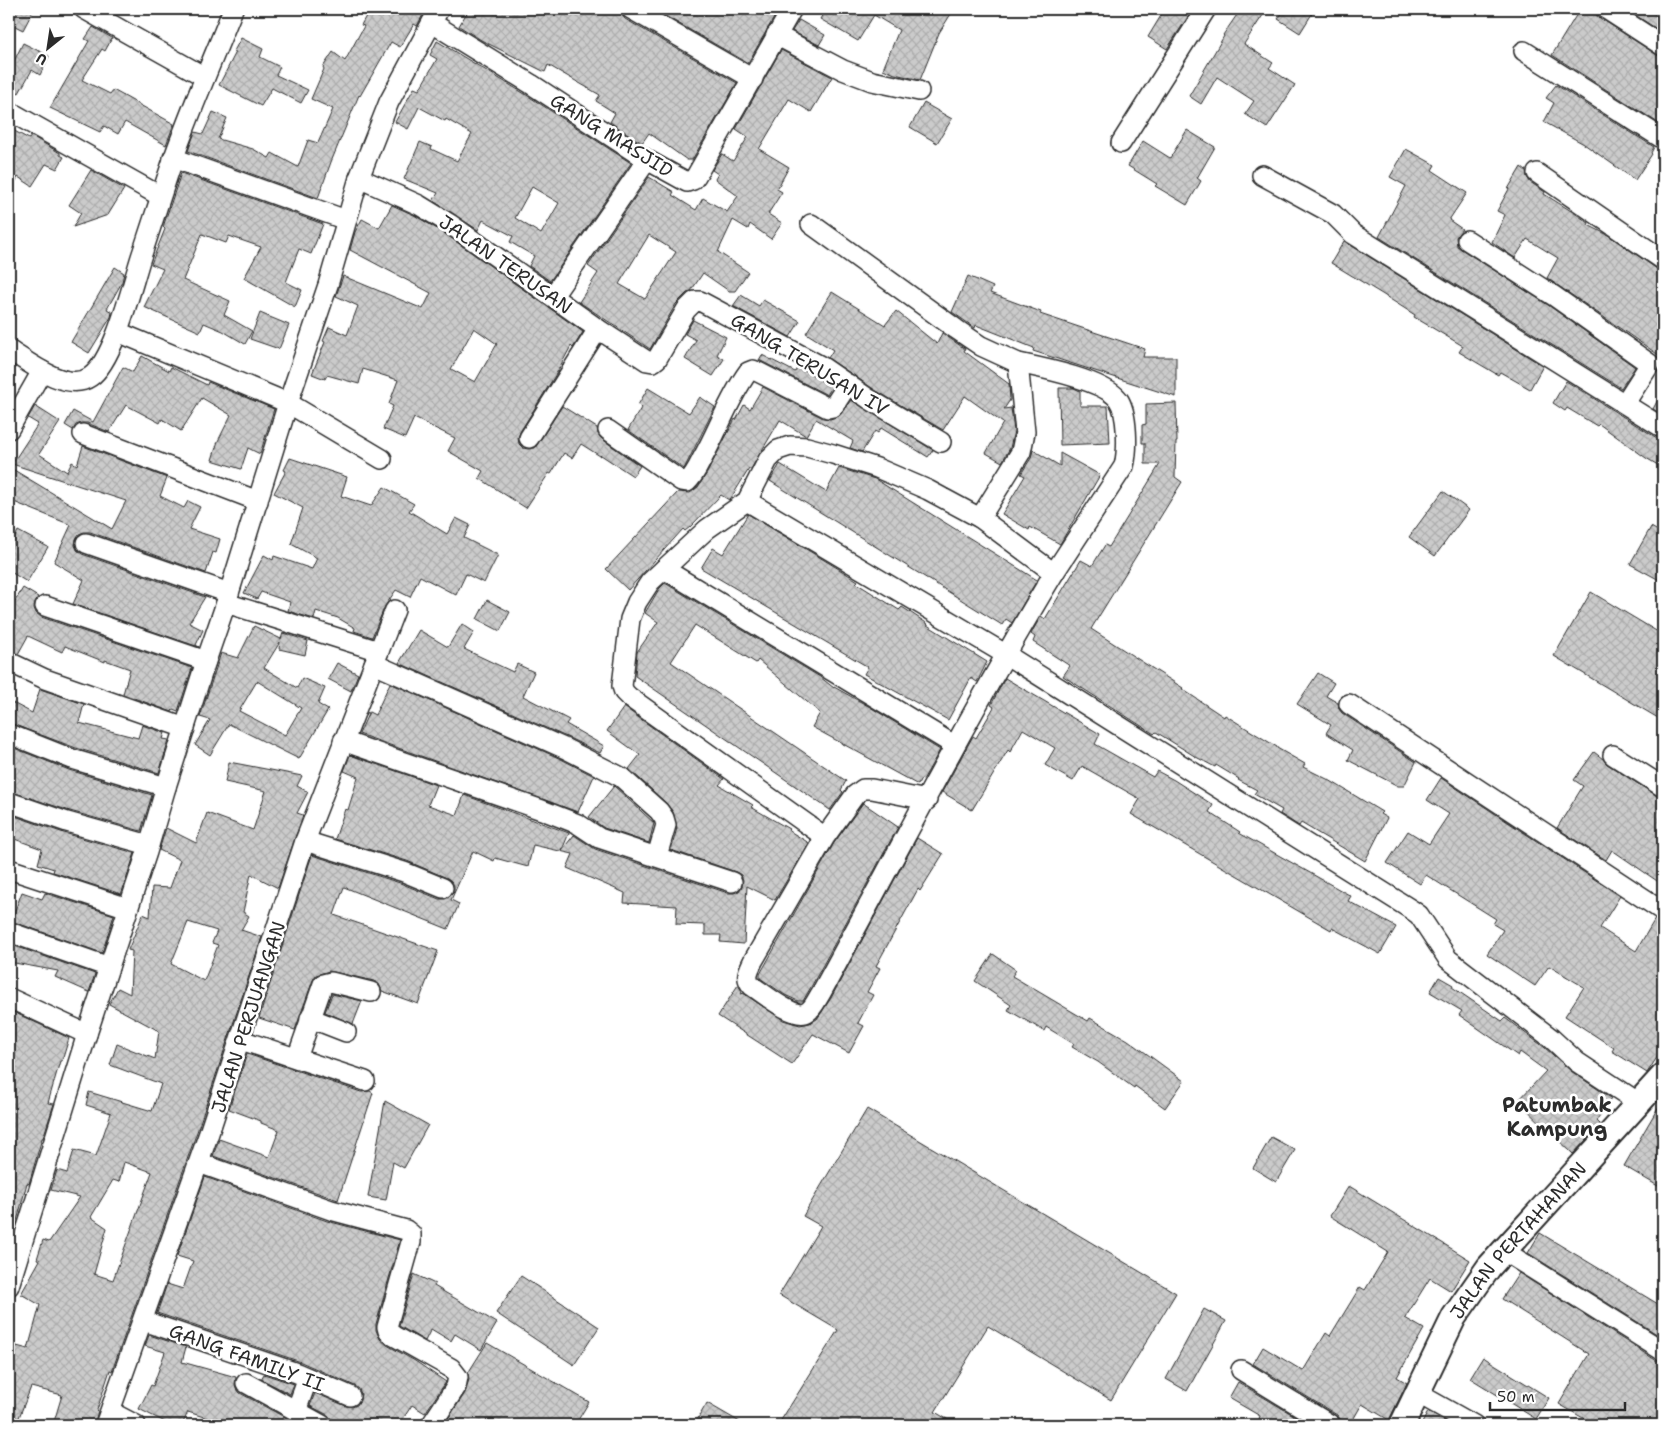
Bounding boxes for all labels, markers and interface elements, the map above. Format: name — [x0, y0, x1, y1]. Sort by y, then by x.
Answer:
north arrow — [22, 22, 72, 72]
text: U — [33, 49, 50, 69]
street label: GANG MASJID — [546, 88, 678, 183]
street label: JALAN TERUSAN — [434, 209, 577, 320]
street label: GANG TERUSAN IV — [726, 307, 894, 422]
street label: JALAN PERJUANGAN — [206, 918, 291, 1116]
district label: Patumbak Kampung — [1502, 1091, 1612, 1143]
street label: JALAN PERTAHANAN — [1445, 1156, 1592, 1324]
street label: GANG FAMILY II — [166, 1318, 328, 1397]
scale bar — [1490, 1379, 1624, 1411]
text: 50 m — [1497, 1387, 1535, 1407]

